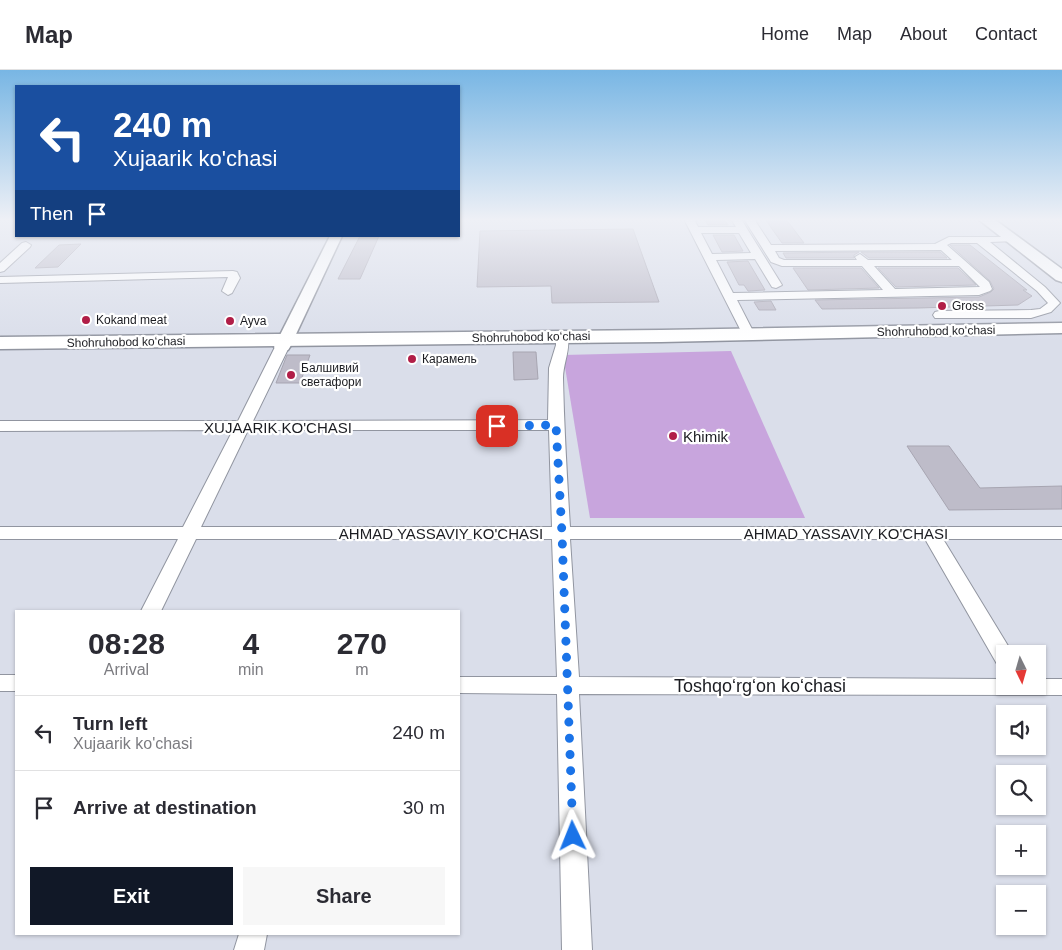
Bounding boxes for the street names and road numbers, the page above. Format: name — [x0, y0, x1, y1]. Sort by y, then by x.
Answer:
street label: Shohruhobod koʻchasi — [877, 323, 995, 339]
street label: Shohruhobod koʻchasi — [472, 329, 590, 345]
street label: Shohruhobod koʻchasi — [67, 334, 185, 350]
street label: XUJAARIK KO'CHASI — [204, 419, 352, 436]
street label: AHMAD YASSAVIY KO'CHASI — [339, 525, 543, 542]
street label: AHMAD YASSAVIY KO'CHASI — [744, 525, 948, 542]
street label: Toshqoʻrgʻon koʻchasi — [674, 676, 846, 696]

